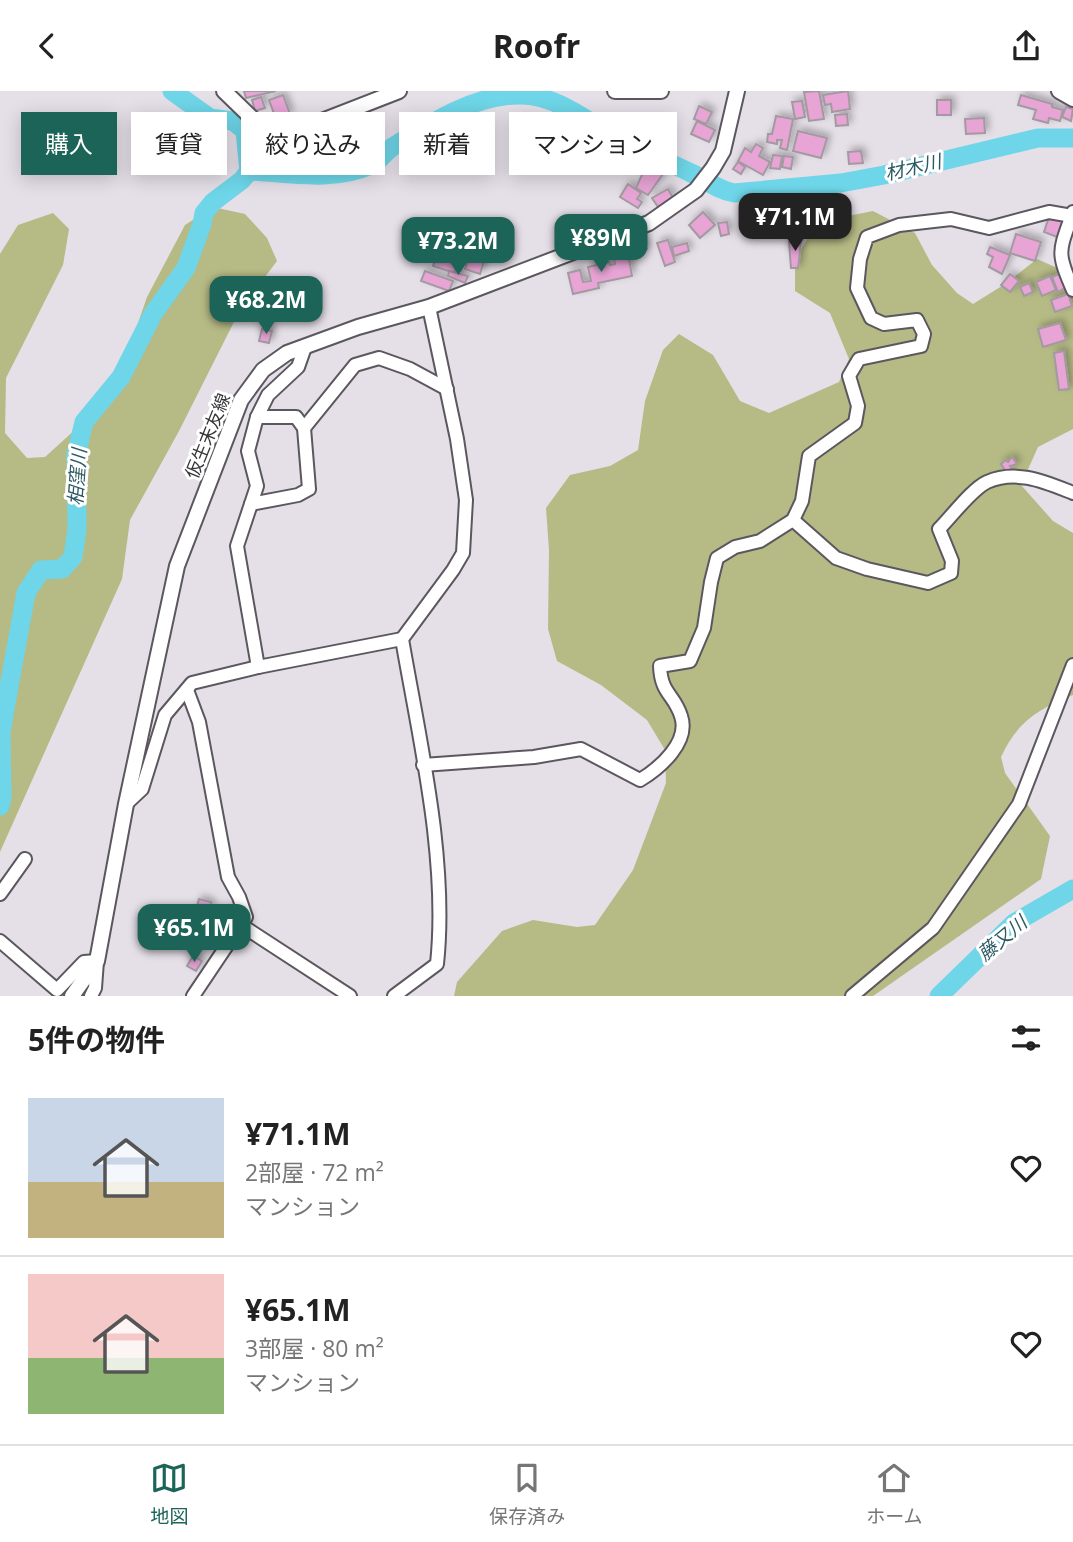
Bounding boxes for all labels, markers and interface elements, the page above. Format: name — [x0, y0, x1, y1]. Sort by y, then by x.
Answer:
text: Roofr — [493, 24, 580, 67]
icon: back — [28, 27, 66, 65]
icon: share — [1007, 27, 1045, 65]
chip: 購入 — [21, 112, 117, 175]
chip: 賃貸 — [131, 112, 227, 175]
chip: 絞り込み — [241, 112, 385, 175]
chip: 新着 — [399, 112, 495, 175]
chip: マンション — [509, 112, 677, 175]
water label: 材木川 — [882, 147, 946, 186]
pin: ¥71.1M — [738, 193, 852, 253]
text: ¥71.1M — [755, 200, 835, 232]
pin: ¥89M — [560, 215, 642, 274]
pin: ¥73.2M — [401, 218, 515, 277]
text: ¥89M — [570, 221, 632, 253]
text: ¥73.2M — [418, 224, 498, 256]
pin: ¥68.2M — [209, 277, 323, 336]
text: ¥68.2M — [226, 283, 306, 315]
street label: 仮生末友線 — [179, 389, 235, 482]
water label: 相窪川 — [62, 446, 92, 506]
pin: ¥65.1M — [137, 905, 251, 964]
water label: 藤又川 — [972, 908, 1034, 966]
text: ¥65.1M — [154, 911, 234, 943]
text: 5件の物件 — [28, 1019, 165, 1060]
icon: filters — [1007, 1019, 1045, 1057]
text: ¥71.1M — [245, 1113, 350, 1154]
icon: home — [84, 1126, 168, 1210]
icon: heart — [1007, 1149, 1045, 1187]
text: 2部屋 · 72 m² — [245, 1156, 384, 1188]
text: マンション — [245, 1190, 360, 1222]
text: ¥65.1M — [245, 1289, 350, 1330]
icon: home — [84, 1302, 168, 1386]
icon: heart — [1007, 1325, 1045, 1363]
text: 3部屋 · 80 m² — [245, 1332, 384, 1364]
text: マンション — [245, 1366, 360, 1398]
tab: 地図 — [150, 1459, 188, 1529]
tab: 保存済み — [489, 1459, 565, 1529]
tab: ホーム — [866, 1459, 923, 1529]

